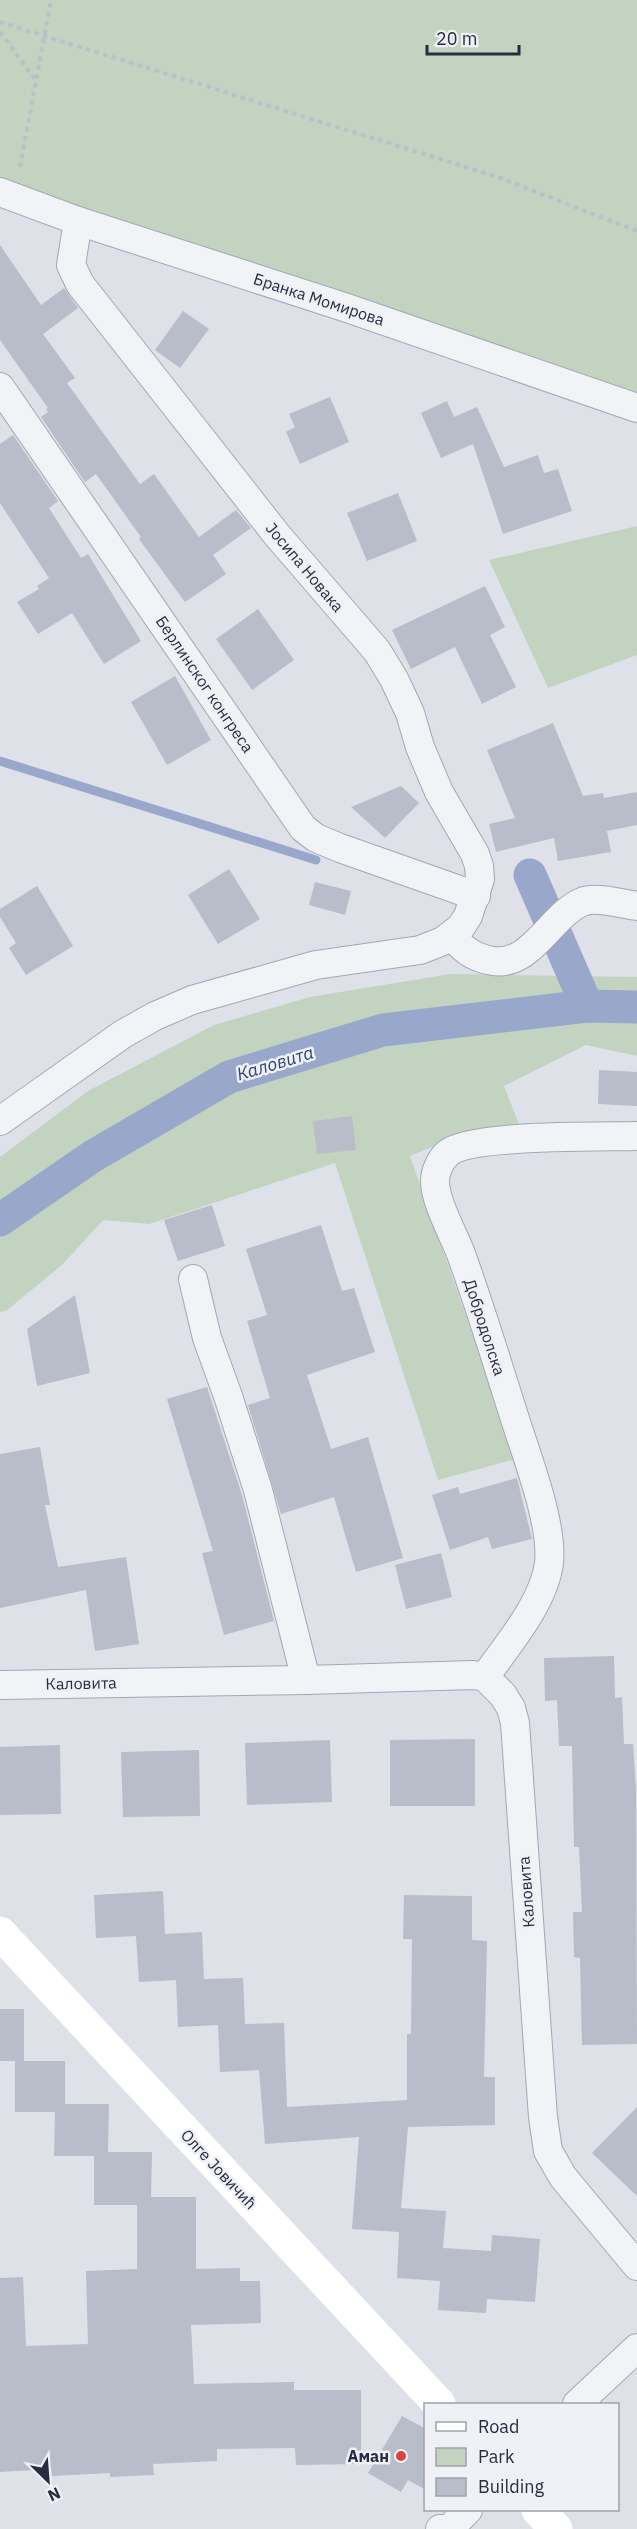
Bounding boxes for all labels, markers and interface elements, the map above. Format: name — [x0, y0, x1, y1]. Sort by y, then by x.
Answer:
scale bar — [427, 18, 518, 56]
text: 20 m — [436, 27, 478, 50]
street label: Бранка Момирова — [251, 268, 387, 330]
street label: Јосипа Новака — [262, 518, 349, 616]
street label: Берлинског конгреса — [152, 612, 259, 757]
water label: Каловита — [234, 1040, 316, 1086]
street label: Добродолска — [460, 1276, 510, 1378]
street label: Каловита — [45, 1672, 117, 1694]
street label: Каловита — [514, 1855, 538, 1928]
street label: Олге Јовичић — [177, 2125, 261, 2213]
legend — [424, 2403, 619, 2511]
text: Road — [478, 2415, 519, 2438]
text: Park — [478, 2445, 515, 2468]
place label: Аман — [348, 2446, 389, 2466]
marker: Аман — [394, 2449, 408, 2463]
north arrow — [18, 2451, 78, 2511]
text: Building — [478, 2475, 545, 2498]
text: N — [45, 2483, 64, 2506]

